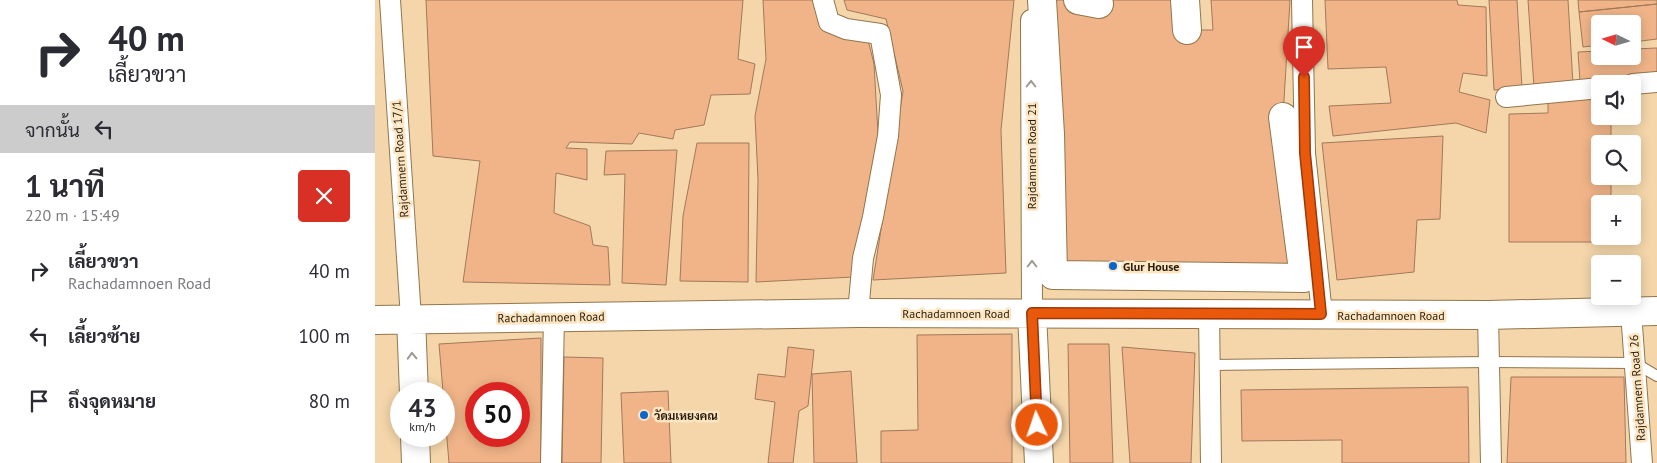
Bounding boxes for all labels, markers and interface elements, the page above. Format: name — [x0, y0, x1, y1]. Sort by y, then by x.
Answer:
text: 40 m — [108, 15, 185, 61]
north arrow — [1591, 15, 1641, 65]
map controls — [1591, 15, 1641, 305]
icon: right — [25, 20, 90, 85]
pin — [1283, 26, 1325, 77]
icon: arrive — [1290, 33, 1318, 61]
text: เลี้ยวขวา — [108, 60, 186, 88]
button: sound — [1591, 75, 1641, 125]
one-way arrow — [1026, 80, 1036, 88]
street label: Rajdamnern Road 17/1 — [388, 100, 412, 218]
street label: Rajdamnern Road 21 — [1024, 103, 1039, 209]
icon: left — [90, 115, 118, 143]
text: จากนั้น — [25, 118, 80, 142]
button: search — [1591, 135, 1641, 185]
text: 1 นาที — [25, 166, 105, 205]
button: close — [298, 170, 350, 222]
button: + — [1591, 195, 1641, 245]
text: 220 m · 15:49 — [25, 205, 120, 225]
text: เลี้ยวขวา — [68, 249, 139, 273]
button: − — [1591, 255, 1641, 305]
icon: right — [25, 257, 53, 285]
text: 40 m — [309, 259, 350, 283]
place label: Glur House — [1123, 259, 1179, 274]
one-way arrow — [1027, 260, 1037, 268]
marker: Glur House — [1107, 260, 1119, 272]
text: Rachadamnoen Road — [68, 273, 211, 293]
street label: Rachadamnoen Road — [902, 306, 1010, 321]
street label: Rachadamnoen Road — [1337, 308, 1445, 323]
street label: Rachadamnoen Road — [497, 309, 605, 325]
icon: left — [25, 322, 53, 350]
text: เลี้ยวซ้าย — [68, 324, 140, 348]
text: 100 m — [298, 324, 350, 348]
street label: Rajdamnern Road 26 — [1626, 334, 1648, 442]
one-way arrow — [407, 352, 417, 360]
speed limit sign: 50 — [465, 382, 530, 447]
icon: arrive — [25, 387, 53, 415]
text: ถึงจุดหมาย — [68, 389, 156, 413]
text: 80 m — [309, 389, 350, 413]
text: 43 — [408, 392, 437, 424]
position arrow — [1010, 398, 1062, 450]
place label: วัดมเหยงคณ — [654, 408, 718, 423]
marker: วัดมเหยงคณ — [638, 409, 650, 421]
text: km/h — [409, 419, 436, 434]

